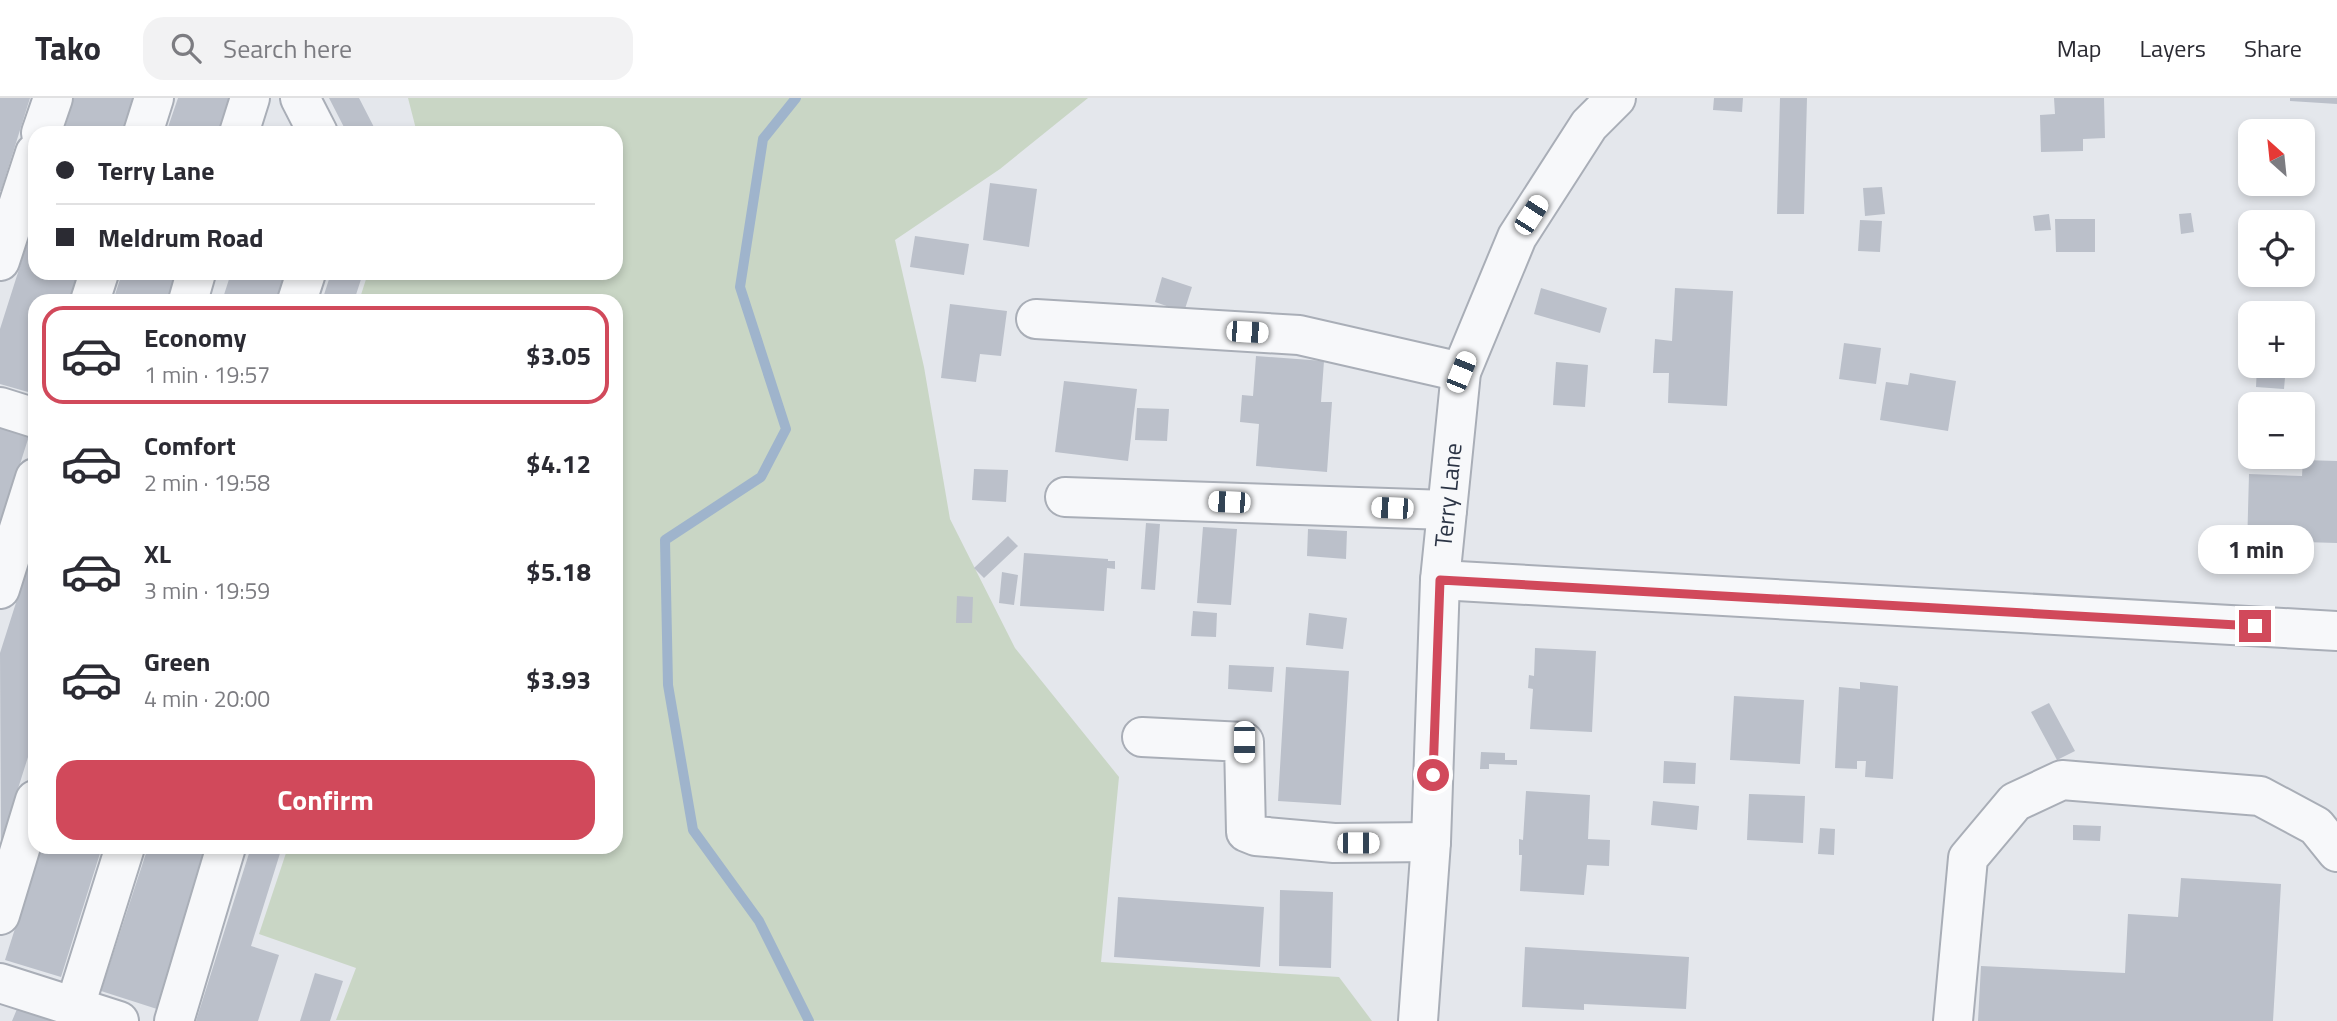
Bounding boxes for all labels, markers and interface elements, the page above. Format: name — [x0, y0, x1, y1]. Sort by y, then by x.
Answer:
search box — [143, 17, 633, 80]
text: Tako — [35, 23, 101, 73]
icon: search — [167, 29, 205, 67]
text: Search here — [223, 29, 352, 68]
text: Map — [2057, 30, 2102, 66]
text: Layers — [2140, 30, 2206, 66]
text: Share — [2244, 30, 2302, 66]
north arrow — [2238, 119, 2315, 196]
map controls — [2238, 119, 2315, 469]
text: Terry Lane — [98, 151, 214, 190]
car — [1511, 192, 1552, 238]
button: locate — [2238, 210, 2315, 287]
text: Meldrum Road — [98, 218, 264, 257]
button: + — [2238, 301, 2315, 378]
text: Economy — [144, 318, 246, 357]
car — [1226, 320, 1269, 344]
icon: car — [60, 324, 123, 387]
text: $3.05 — [526, 336, 591, 375]
car — [1444, 349, 1479, 395]
text: 1 min · 19:57 — [144, 357, 270, 392]
button: − — [2238, 392, 2315, 469]
text: Comfort — [144, 426, 236, 465]
icon: car — [60, 432, 123, 495]
street label: Terry Lane — [1424, 441, 1471, 549]
text: $4.12 — [526, 444, 591, 483]
text: 2 min · 19:58 — [144, 465, 270, 500]
car — [1208, 491, 1251, 513]
car — [1371, 497, 1414, 519]
callout: 1 min — [2197, 524, 2313, 574]
text: 1 min — [2228, 532, 2284, 567]
text: XL — [144, 534, 171, 573]
icon: car — [60, 540, 123, 603]
text: $5.18 — [526, 552, 591, 591]
text: 3 min · 19:59 — [144, 573, 270, 608]
route end — [2239, 610, 2271, 642]
text: Green — [144, 642, 210, 681]
icon: car — [60, 648, 123, 711]
text: $3.93 — [526, 660, 591, 699]
text: 4 min · 20:00 — [144, 681, 270, 716]
car — [1234, 721, 1255, 763]
route start — [1417, 759, 1449, 791]
button: Confirm — [56, 760, 595, 840]
car — [1338, 833, 1380, 854]

